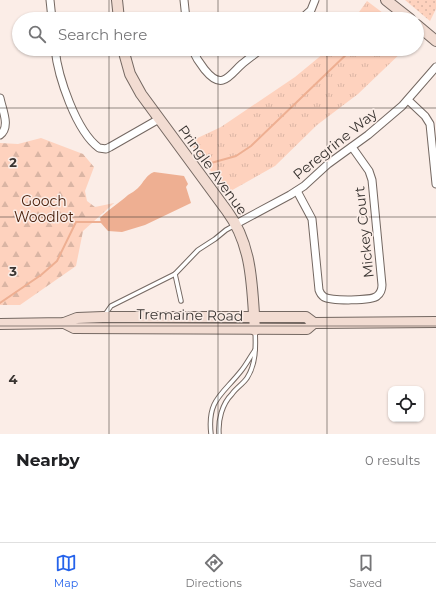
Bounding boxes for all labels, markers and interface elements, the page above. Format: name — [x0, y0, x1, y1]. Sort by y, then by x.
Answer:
search box — [12, 12, 424, 56]
icon: search — [26, 23, 48, 45]
text: Search here — [58, 25, 147, 44]
street label: Peregrine Way — [289, 104, 381, 183]
street label: Pringle Avenue — [174, 122, 252, 218]
text: 2 — [9, 154, 17, 170]
street label: Mickey Court — [350, 185, 378, 279]
park label: Gooch Woodlot — [14, 192, 74, 226]
text: 3 — [8, 263, 17, 279]
street label: Tremaine Road — [136, 305, 244, 325]
text: 4 — [9, 371, 18, 387]
map controls — [388, 386, 424, 422]
button: locate — [388, 386, 424, 422]
text: Nearby — [16, 450, 80, 470]
text: 0 results — [365, 452, 420, 468]
tab: Map — [54, 552, 78, 590]
tab: Directions — [186, 552, 242, 590]
tab: Saved — [349, 552, 382, 590]

